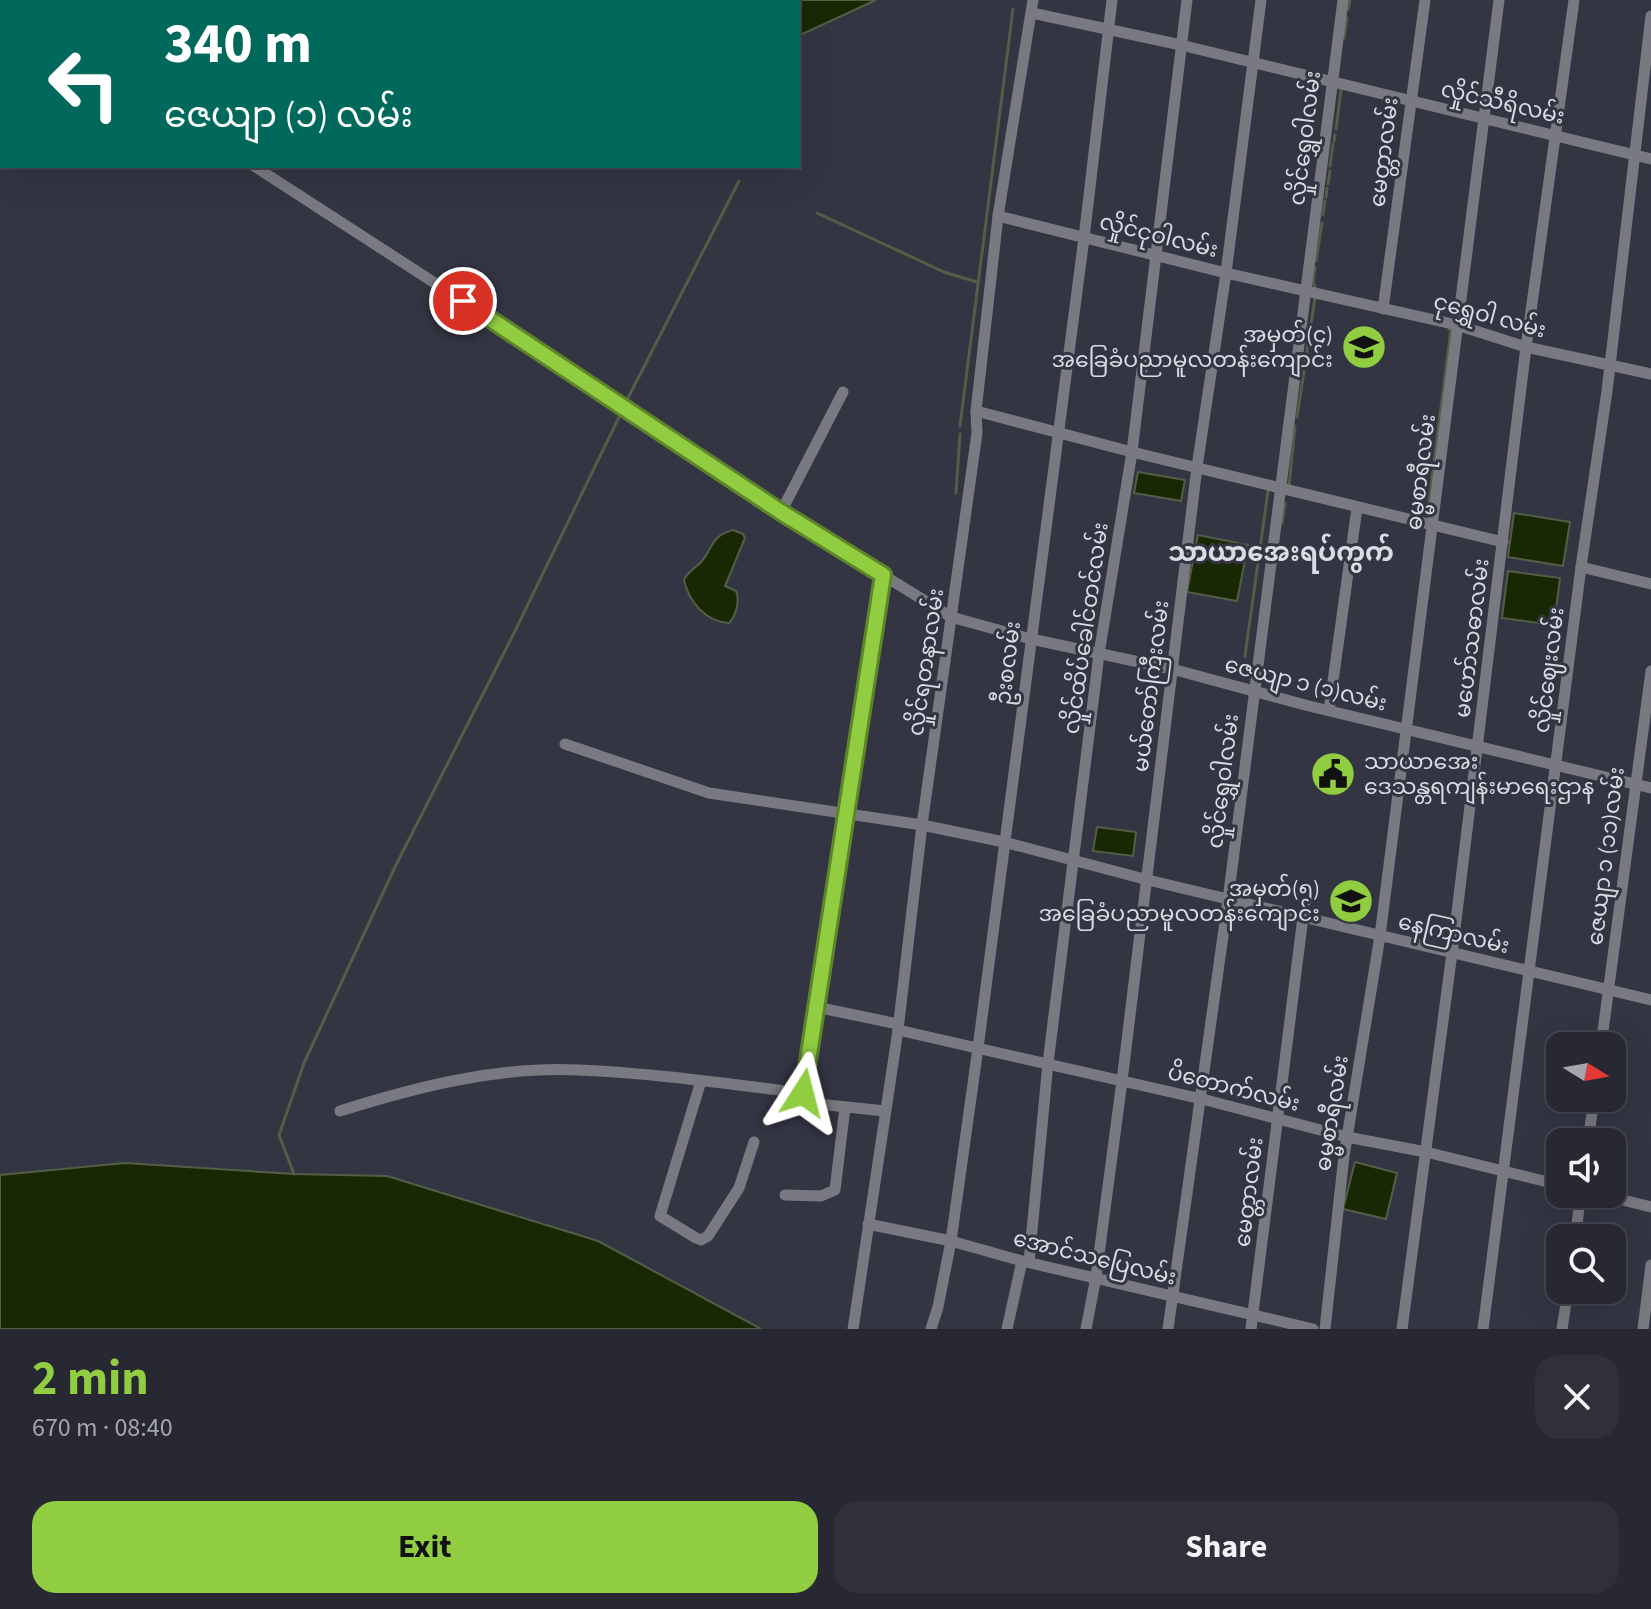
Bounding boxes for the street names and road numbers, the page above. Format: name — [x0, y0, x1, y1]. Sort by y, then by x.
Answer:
street label: လှိုင်ရွှေဝါလမ်း — [1281, 69, 1330, 208]
street label: လှိုင်သီရိလမ်း — [1437, 73, 1568, 134]
street label: မေတ္တာလမ်း — [1361, 95, 1408, 209]
street label: လှိုင်ငုဝါလမ်း — [1096, 206, 1221, 267]
street label: ငုရွှေဝါ လမ်း — [1430, 286, 1550, 347]
street label: ဓမ္မစာရီလမ်း — [1398, 412, 1446, 532]
street label: လှိုင်ထိပ်ခေါင်တင်လမ်း — [1055, 520, 1118, 736]
street label: မဟော်သဓာလမ်း — [1446, 557, 1498, 720]
street label: လှိုင်ရတနာလမ်း — [900, 586, 953, 738]
street label: မယ်တော်ကြီးလမ်း — [1125, 599, 1178, 774]
street label: လှိုင်ဈေးလမ်း — [1525, 605, 1574, 735]
street label: ဦးစလမ်း — [987, 619, 1030, 707]
street label: ဇေယျာ ၁ (၁)လမ်း — [1221, 648, 1390, 722]
street label: လှိုင်ရွှေဝါလမ်း — [1199, 712, 1248, 851]
street label: ဇေယျာ ၁ (၁၁)လမ်း — [1579, 765, 1635, 947]
street label: နေကြာလမ်း — [1395, 906, 1513, 963]
street label: ဓမ္မစာရီလမ်း — [1307, 1053, 1358, 1174]
street label: ပိတောက်လမ်း — [1164, 1056, 1303, 1120]
street label: မေတ္တာလမ်း — [1226, 1135, 1273, 1249]
street label: အောင်သပြေလမ်း — [1010, 1222, 1180, 1295]

